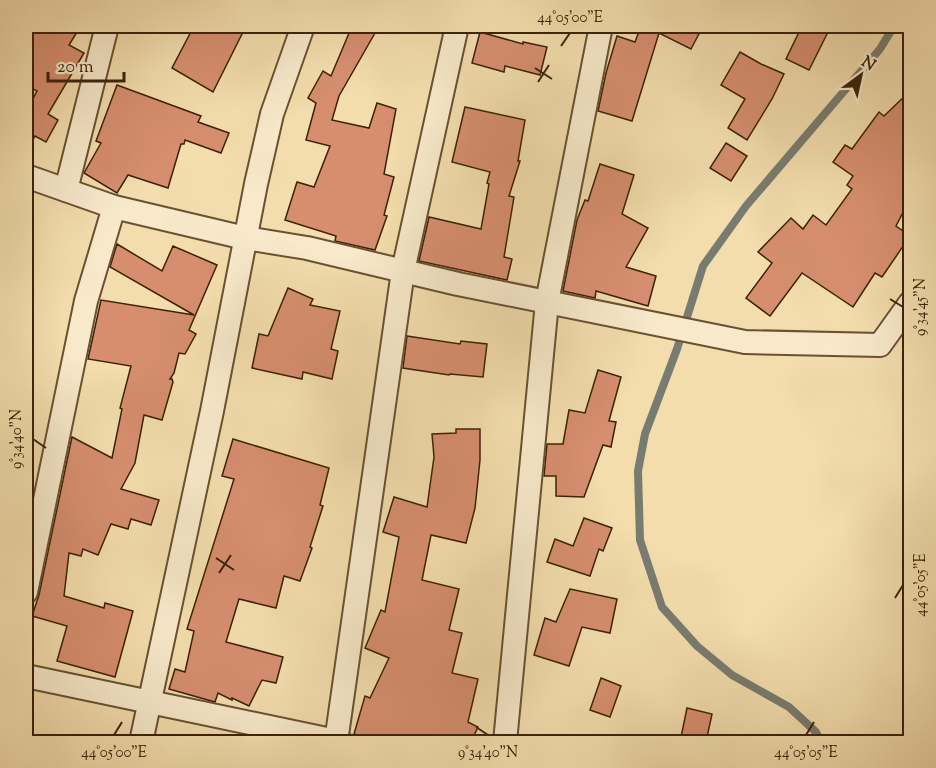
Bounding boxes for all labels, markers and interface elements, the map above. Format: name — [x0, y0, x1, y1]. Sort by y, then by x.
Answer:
text: 44°05'00"E — [537, 8, 603, 29]
scale bar — [48, 45, 124, 83]
north arrow — [831, 45, 891, 105]
text: N — [856, 51, 880, 78]
text: 20 m — [57, 55, 94, 81]
text: 9°34'45"N — [911, 278, 932, 336]
text: 9°34'40"N — [7, 409, 28, 469]
text: 44°05'05"E — [911, 553, 932, 617]
text: 44°05'00"E — [81, 743, 147, 764]
text: 9°34'40"N — [458, 743, 518, 764]
text: 44°05'05"E — [774, 743, 838, 764]

